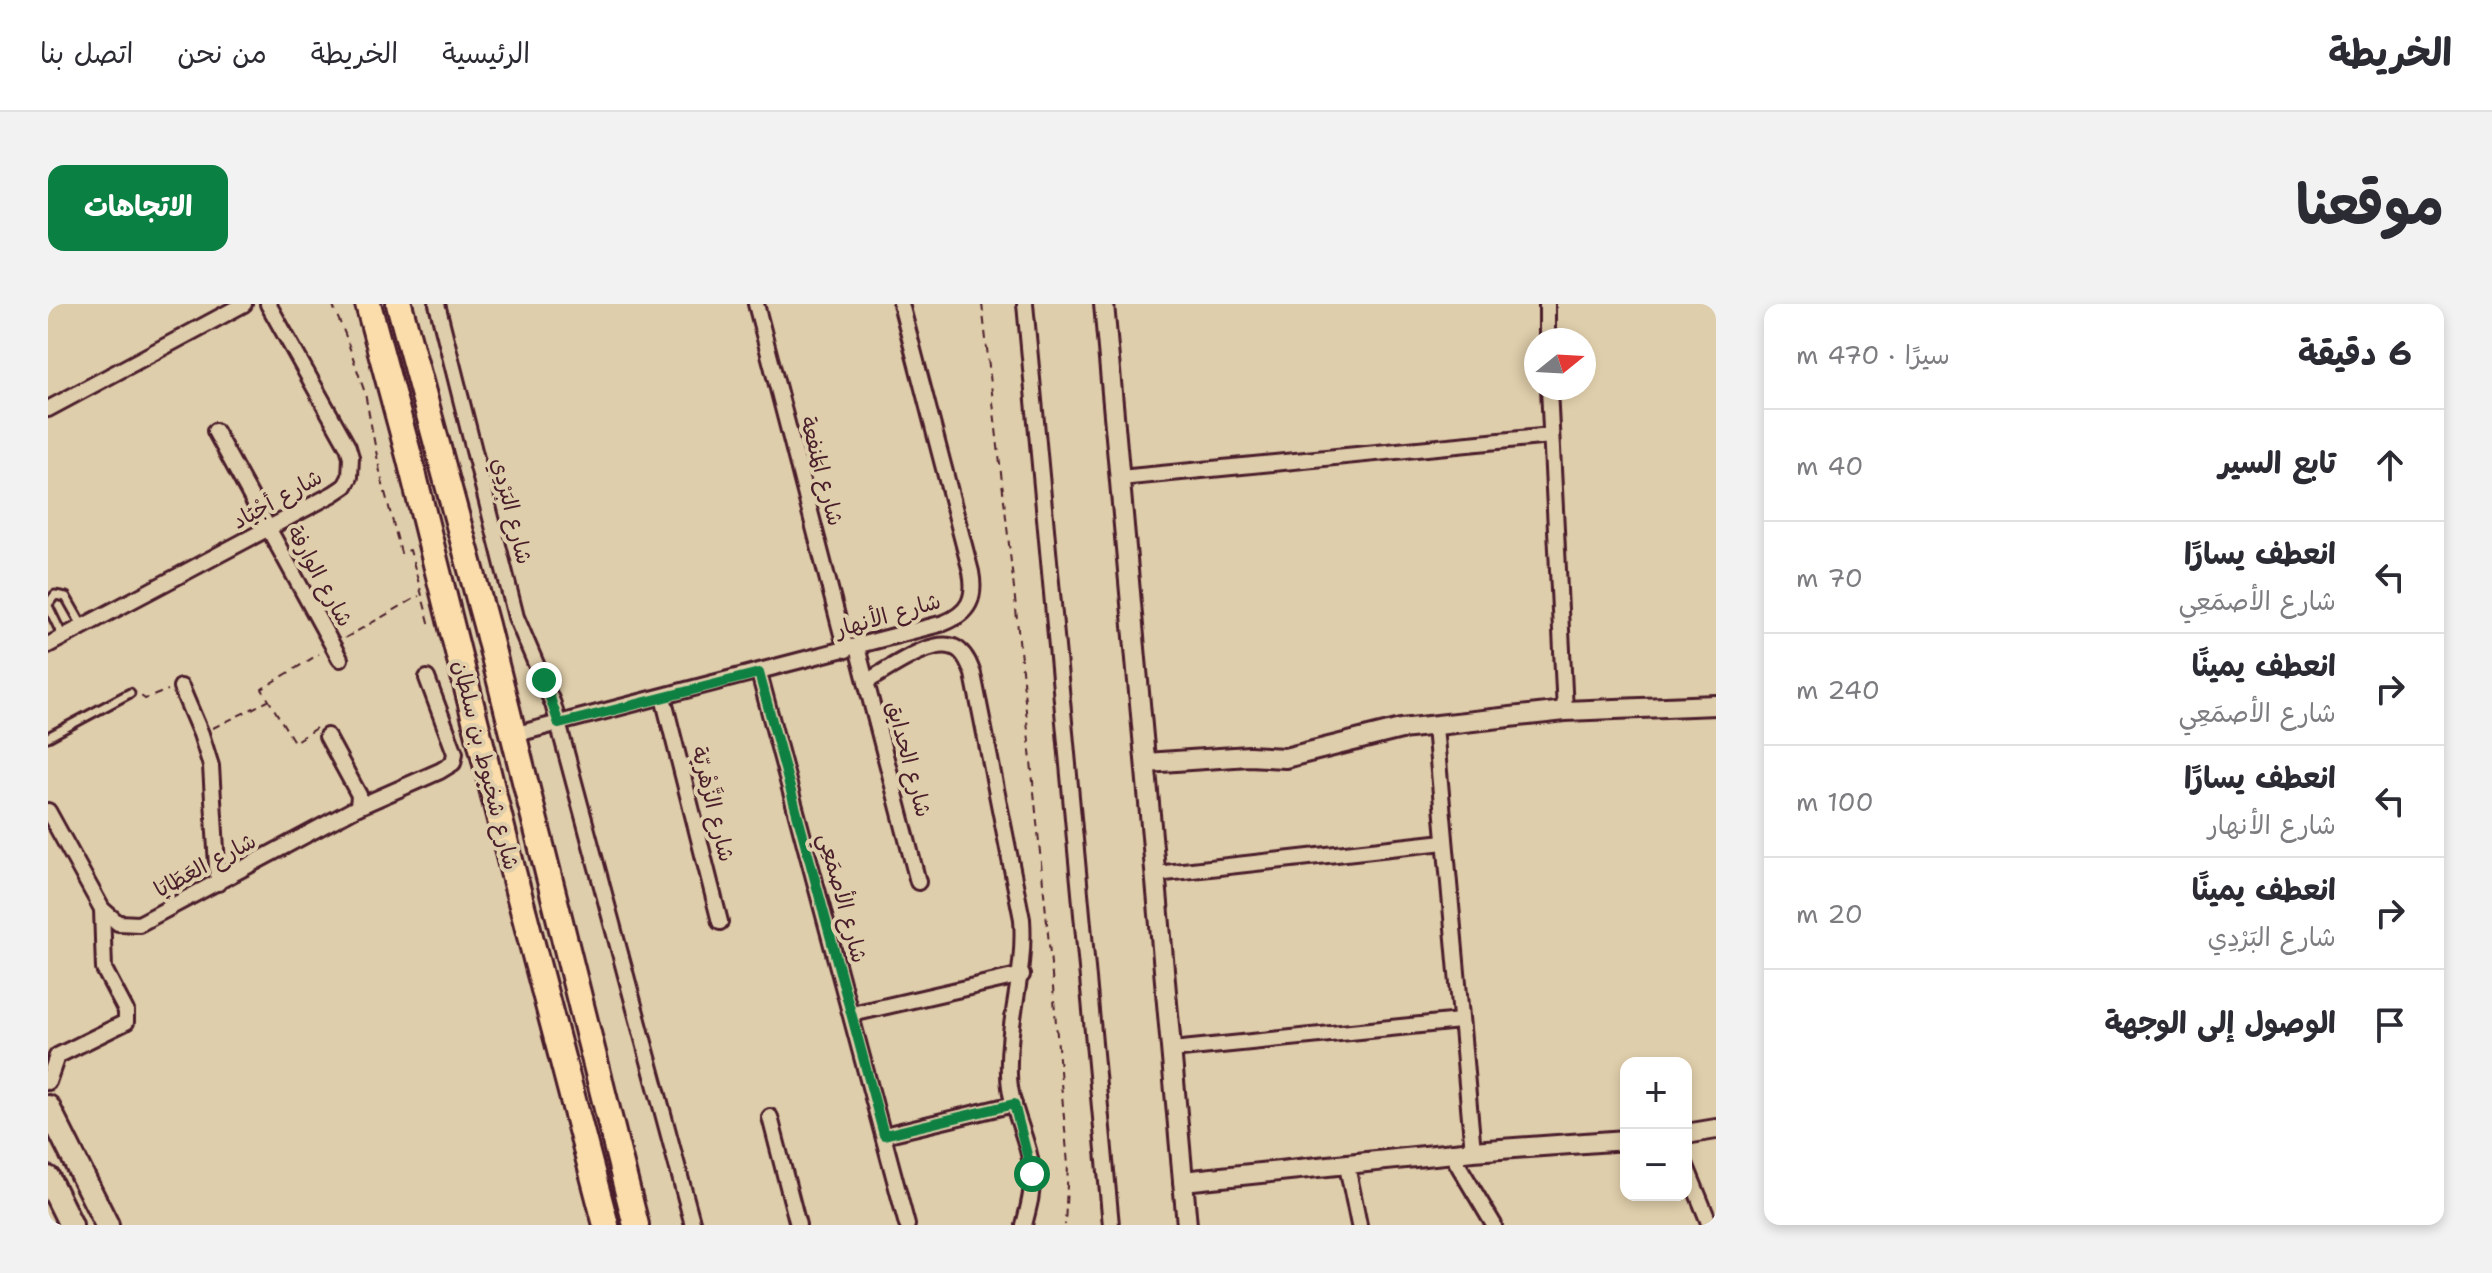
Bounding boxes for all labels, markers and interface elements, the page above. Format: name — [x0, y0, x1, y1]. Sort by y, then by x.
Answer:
text: الخريطة — [2328, 27, 2452, 78]
text: اتصل بنا — [40, 34, 133, 72]
text: من نحن — [177, 34, 267, 72]
text: الخريطة — [311, 34, 398, 72]
text: الرئيسية — [442, 34, 530, 72]
button: الاتجاهات — [48, 165, 228, 251]
text: موقعنا — [2296, 167, 2444, 242]
north arrow — [1524, 328, 1596, 400]
text: 6 دقيقة — [2298, 330, 2412, 376]
text: سيرًا · 470 m — [1796, 337, 1950, 372]
street label: شارع المَنفعة — [793, 413, 851, 529]
text: تابع السير — [2219, 442, 2336, 483]
icon: ahead — [2368, 443, 2412, 487]
text: 40 m — [1796, 448, 1864, 483]
street label: شارع البَرْدِي — [483, 455, 539, 568]
street label: شارع أجْيَاد — [227, 462, 328, 537]
street label: شارع الوارفة — [279, 520, 360, 632]
text: انعطف يسارًا — [2184, 533, 2336, 574]
icon: left — [2368, 555, 2412, 599]
text: 70 m — [1796, 560, 1863, 595]
text: شارع الأصمَعِي — [2179, 583, 2336, 618]
street label: شارع الأنهار — [830, 585, 944, 645]
text: انعطف يمينًا — [2192, 645, 2336, 686]
street label: شارع شخبوط بن سلطان — [445, 657, 526, 873]
route end — [526, 662, 562, 698]
icon: right — [2368, 667, 2412, 711]
text: 240 m — [1796, 672, 1880, 707]
text: شارع الأصمَعِي — [2179, 695, 2336, 730]
street label: شارع الحدايق — [879, 698, 938, 821]
street label: شارع الزَّهْريّة — [684, 743, 742, 865]
text: انعطف يسارًا — [2184, 757, 2336, 798]
icon: left — [2368, 779, 2412, 823]
text: 100 m — [1796, 784, 1874, 819]
text: شارع الأنهار — [2208, 807, 2336, 842]
street label: شارع العَطَايَا — [149, 826, 262, 905]
street label: شارع الأصمَعِي — [807, 830, 875, 967]
text: انعطف يمينًا — [2192, 869, 2336, 910]
icon: right — [2368, 891, 2412, 935]
text: 20 m — [1796, 896, 1863, 931]
text: شارع البَرْدِي — [2208, 919, 2336, 954]
text: الوصول إلى الوجهة — [2104, 1002, 2336, 1043]
icon: arrive — [2368, 1003, 2412, 1047]
map controls — [1620, 1057, 1692, 1201]
button: + — [1620, 1057, 1692, 1129]
button: − — [1620, 1129, 1692, 1201]
route start — [1014, 1156, 1050, 1192]

